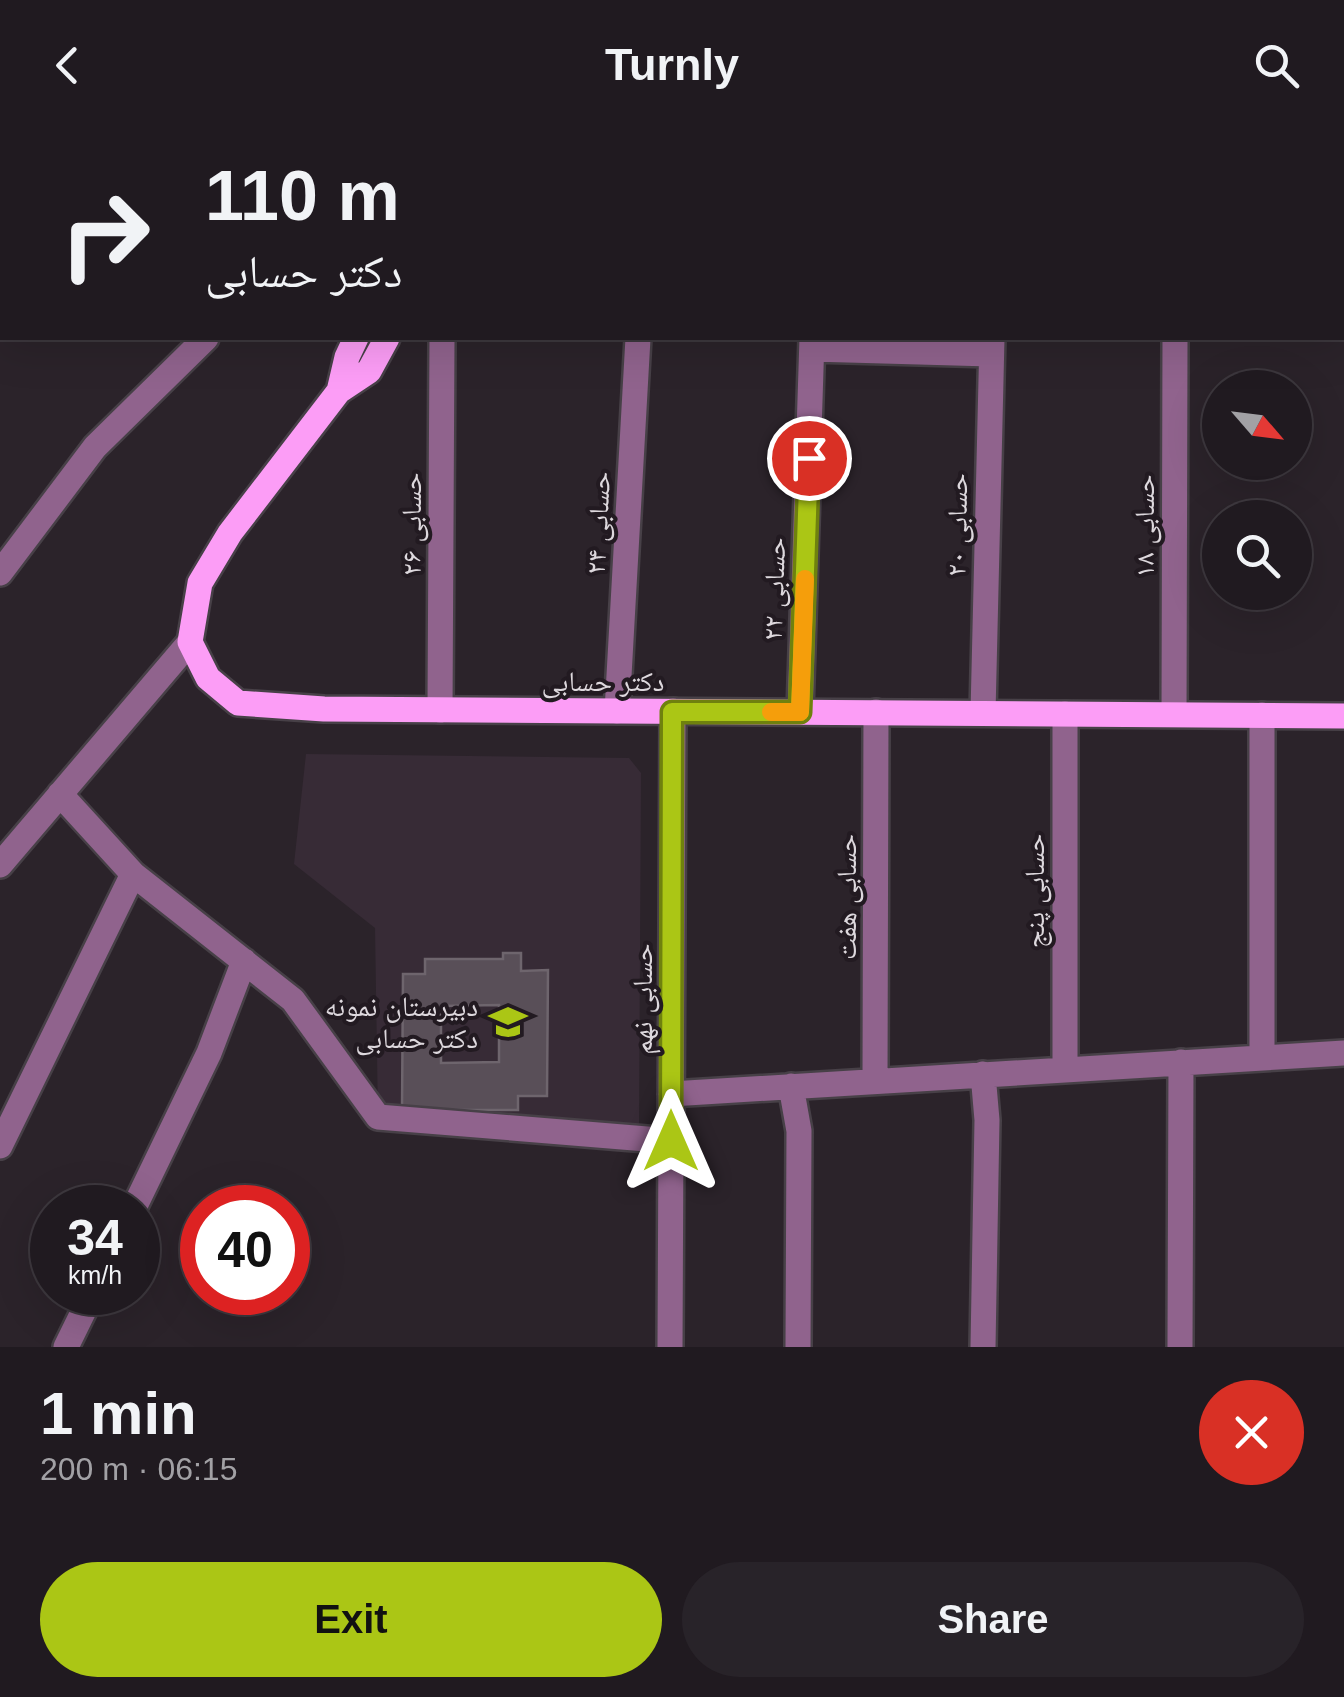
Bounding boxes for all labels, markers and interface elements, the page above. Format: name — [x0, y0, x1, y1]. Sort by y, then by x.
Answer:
icon: back — [40, 38, 95, 93]
icon: search — [1249, 38, 1304, 93]
text: Turnly — [605, 39, 739, 90]
text: 110 m — [205, 157, 400, 235]
icon: right — [40, 170, 170, 300]
text: دکتر حسابی — [205, 246, 402, 297]
north arrow — [1202, 370, 1312, 480]
map controls — [1202, 370, 1312, 610]
pin — [767, 416, 852, 501]
icon: arrive — [782, 431, 837, 486]
street label: حسابی ۲۴ — [580, 471, 618, 576]
street label: حسابی ۲۶ — [396, 472, 429, 576]
street label: حسابی ۲۰ — [941, 473, 975, 577]
street label: حسابی ۱۸ — [1129, 474, 1162, 578]
button: search — [1202, 500, 1312, 610]
street label: حسابی ۲۲ — [757, 537, 793, 641]
street label: دکتر حسابی — [542, 666, 664, 699]
street label: حسابی هفت — [831, 834, 864, 960]
street label: حسابی پنج — [1019, 834, 1052, 948]
street label: حسابی نهم — [627, 943, 661, 1055]
place label: دبیرستان نمونه دکتر حسابی — [325, 991, 478, 1056]
school or university icon: دبیرستان نمونه دکتر حسابی — [487, 1001, 529, 1043]
position arrow — [619, 1089, 723, 1193]
speed limit sign: 40 — [180, 1185, 310, 1315]
text: 34 — [67, 1210, 123, 1266]
text: km/h — [68, 1261, 122, 1289]
text: 1 min — [40, 1380, 197, 1447]
button: close — [1199, 1380, 1304, 1485]
text: 200 m · 06:15 — [40, 1451, 237, 1487]
button: Exit — [40, 1562, 662, 1677]
button: Share — [682, 1562, 1304, 1677]

